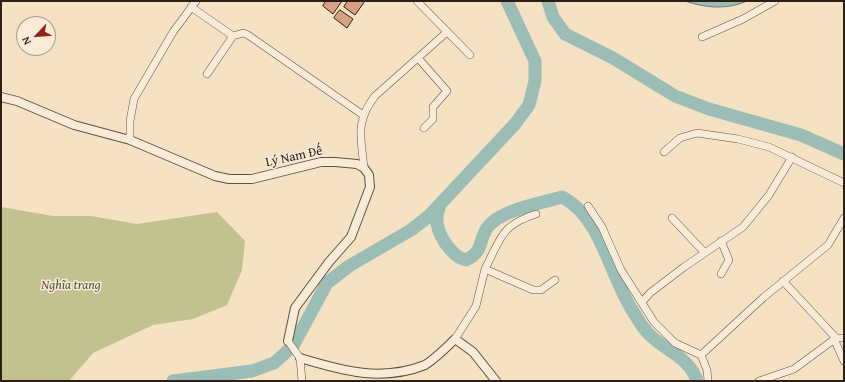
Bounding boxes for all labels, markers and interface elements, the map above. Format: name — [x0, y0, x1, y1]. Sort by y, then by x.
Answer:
north arrow — [16, 16, 56, 56]
text: N — [17, 34, 35, 48]
street label: Lý Nam Đế — [264, 143, 324, 171]
park label: Nghĩa trang — [41, 278, 101, 294]

